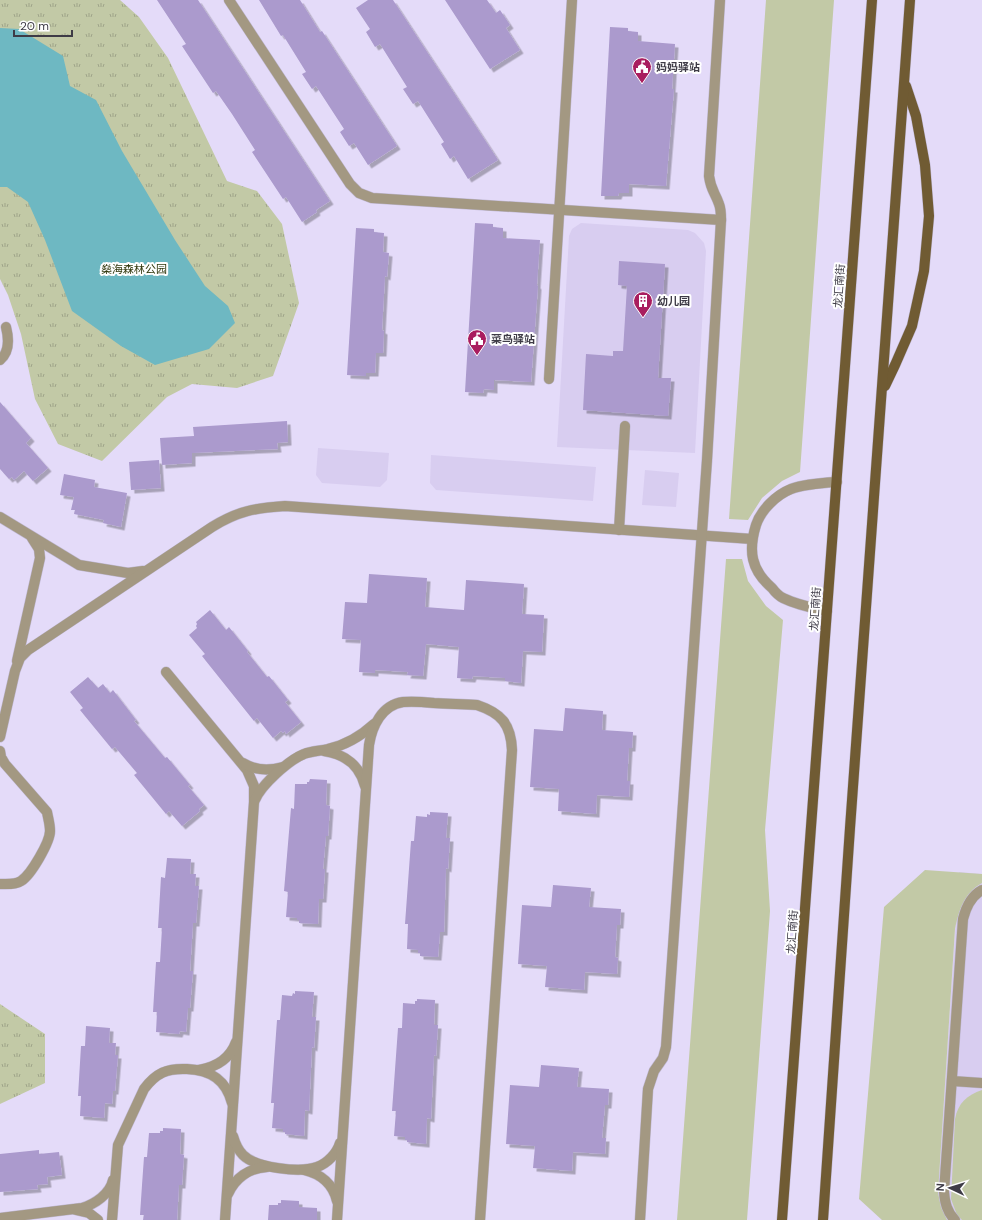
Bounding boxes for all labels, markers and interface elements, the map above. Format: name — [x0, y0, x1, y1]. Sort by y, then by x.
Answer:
scale bar — [14, 12, 72, 38]
text: 20 m — [20, 18, 49, 34]
public building icon: 妈妈驿站 — [631, 56, 653, 84]
place label: 妈妈驿站 — [656, 60, 700, 74]
park label: 燊海森林公园 — [101, 262, 167, 276]
street label: 龙汇南街 — [830, 264, 848, 308]
building icon: 幼儿园 — [632, 290, 654, 318]
place label: 幼儿园 — [657, 294, 690, 308]
public building icon: 菜鸟驿站 — [466, 328, 488, 356]
place label: 菜鸟驿站 — [491, 332, 535, 346]
street label: 龙汇南街 — [806, 587, 824, 631]
street label: 龙汇南街 — [783, 910, 801, 954]
north arrow — [930, 1168, 970, 1208]
text: N — [933, 1183, 947, 1192]

